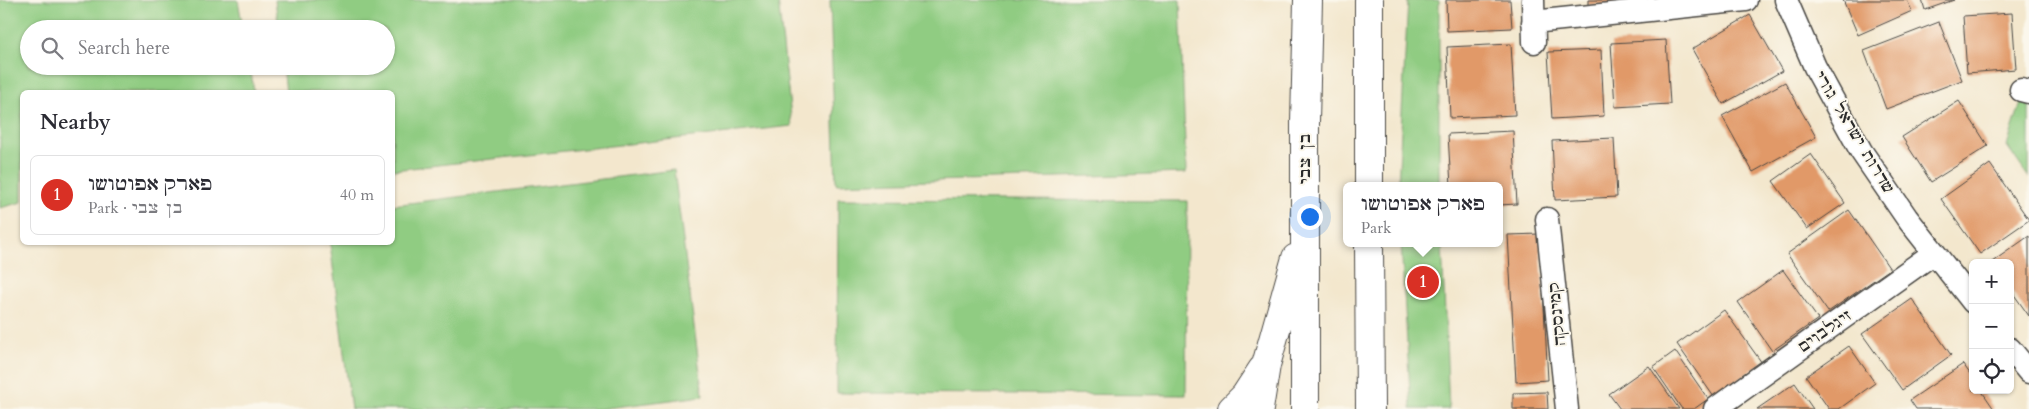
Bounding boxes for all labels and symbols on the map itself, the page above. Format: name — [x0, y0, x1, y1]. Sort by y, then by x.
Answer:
street label: שדרות ישראל גורי — [1809, 67, 1899, 197]
street label: בן צבי — [1294, 133, 1316, 185]
your location — [1297, 204, 1323, 230]
pin: 1 — [1407, 263, 1439, 301]
street label: קמינסקה — [1543, 281, 1571, 347]
street label: זיגלבוים — [1793, 304, 1857, 358]

